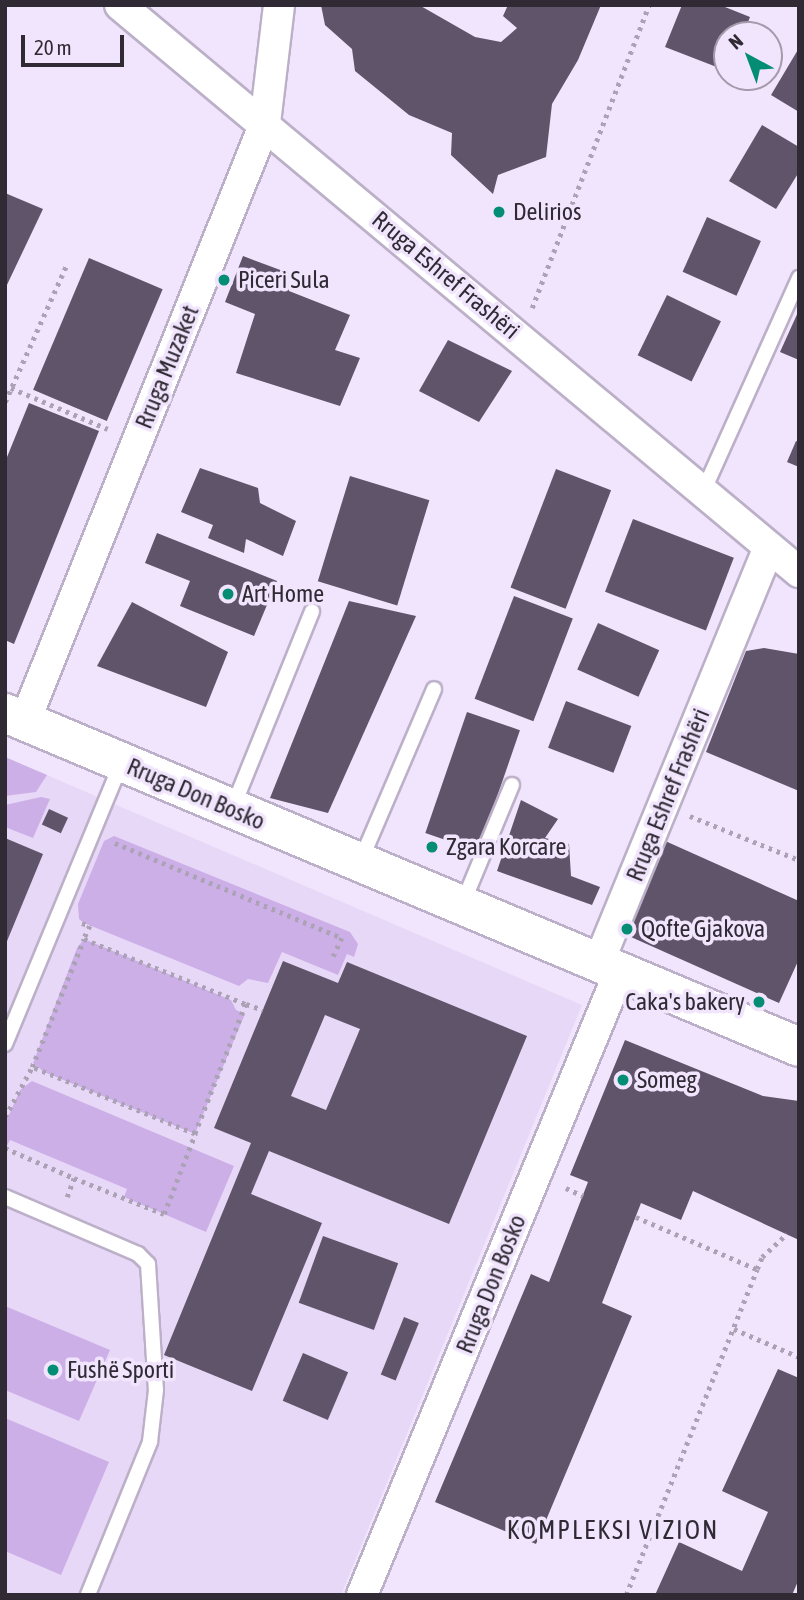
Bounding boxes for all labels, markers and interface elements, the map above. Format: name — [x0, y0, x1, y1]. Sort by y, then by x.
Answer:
scale bar — [24, 21, 128, 65]
north arrow — [713, 21, 783, 91]
text: N — [724, 30, 747, 54]
text: 20 m — [34, 35, 72, 59]
place label: Delirios — [513, 198, 582, 226]
marker: Delirios — [491, 204, 507, 220]
street label: Rruga Eshref Frashëri — [366, 205, 526, 345]
place label: Piceri Sula — [238, 266, 330, 294]
marker: Piceri Sula — [216, 272, 232, 288]
street label: Rruga Muzaket — [129, 301, 205, 433]
place label: Art Home — [242, 580, 324, 608]
marker: Art Home — [220, 586, 236, 602]
street label: Rruga Eshref Frashëri — [620, 704, 716, 886]
street label: Rruga Don Bosko — [123, 752, 269, 836]
place label: Zgara Korcare — [446, 833, 567, 861]
marker: Zgara Korcare — [424, 839, 440, 855]
place label: Qofte Gjakova — [641, 915, 765, 943]
marker: Qofte Gjakova — [619, 921, 635, 937]
place label: Caka's bakery — [625, 988, 745, 1016]
marker: Caka's bakery — [751, 994, 767, 1010]
place label: Someg — [637, 1066, 697, 1094]
marker: Someg — [615, 1072, 631, 1088]
street label: Rruga Don Bosko — [450, 1210, 532, 1358]
place label: Fushë Sporti — [67, 1356, 174, 1384]
marker: Fushë Sporti — [45, 1362, 61, 1378]
district label: KOMPLEKSI VIZION — [509, 1515, 717, 1547]

